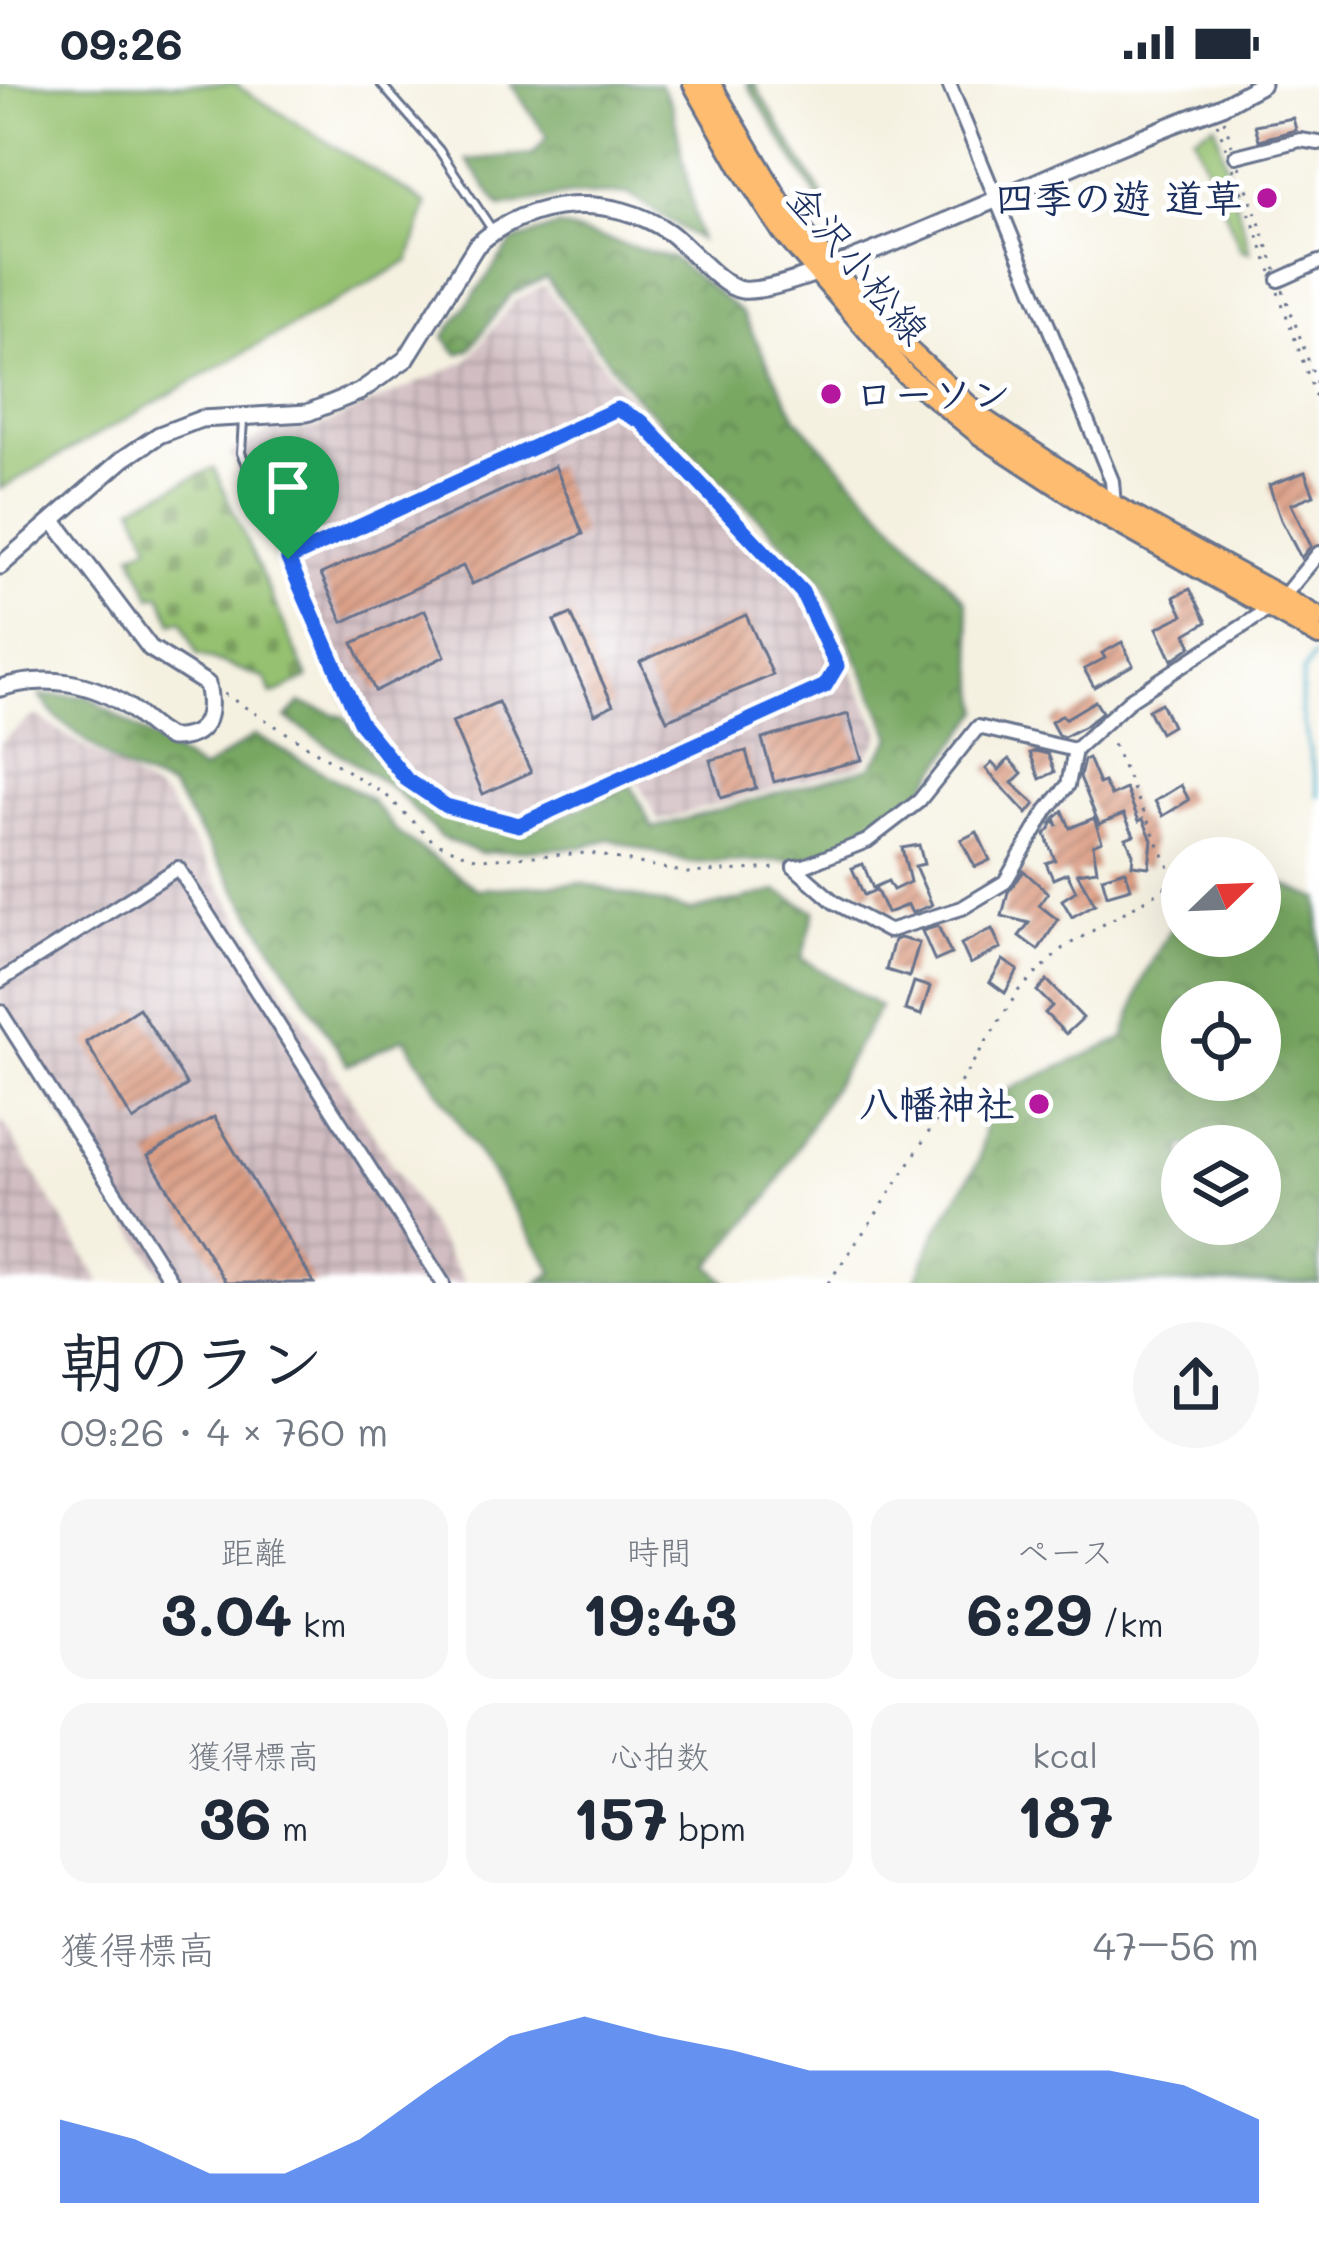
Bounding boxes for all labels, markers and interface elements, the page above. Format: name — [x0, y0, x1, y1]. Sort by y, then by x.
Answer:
text: 09:26 — [60, 13, 183, 71]
place label: 四季の遊 道草 — [995, 171, 1243, 222]
street label: 金沢小松線 — [777, 172, 941, 354]
marker: 四季の遊 道草 — [1254, 185, 1280, 211]
place label: ローソン — [855, 367, 1011, 418]
marker: ローソン — [818, 381, 844, 407]
pin — [237, 436, 339, 559]
icon: arrive — [255, 454, 321, 520]
north arrow — [1161, 837, 1281, 957]
map controls — [1161, 837, 1281, 1245]
button: locate — [1161, 981, 1281, 1101]
place label: 八幡神社 — [859, 1077, 1015, 1128]
marker: 八幡神社 — [1026, 1091, 1052, 1117]
button: layers — [1161, 1125, 1281, 1245]
text: 朝のラン — [60, 1317, 324, 1403]
button: share — [1133, 1322, 1259, 1448]
text: 09:26 · 4 × 760 m — [60, 1405, 388, 1456]
text: 距離 — [221, 1529, 287, 1572]
text: 時間 — [626, 1529, 692, 1572]
text: ペース — [1017, 1529, 1114, 1572]
text: 3.04 — [161, 1574, 292, 1652]
text: 19:43 — [582, 1574, 737, 1652]
text: 6:29 — [967, 1574, 1092, 1652]
text: km — [292, 1602, 347, 1645]
text: /km — [1092, 1602, 1163, 1645]
text: 獲得標高 — [188, 1733, 320, 1776]
text: 心拍数 — [610, 1733, 709, 1776]
text: kcal — [1032, 1733, 1098, 1776]
text: 187 — [1017, 1776, 1114, 1854]
text: 36 — [199, 1778, 272, 1856]
text: 157 — [573, 1778, 668, 1856]
text: m — [272, 1806, 308, 1849]
text: bpm — [668, 1806, 746, 1849]
text: 47–56 m — [1093, 1919, 1259, 1970]
text: 獲得標高 — [60, 1923, 216, 1974]

